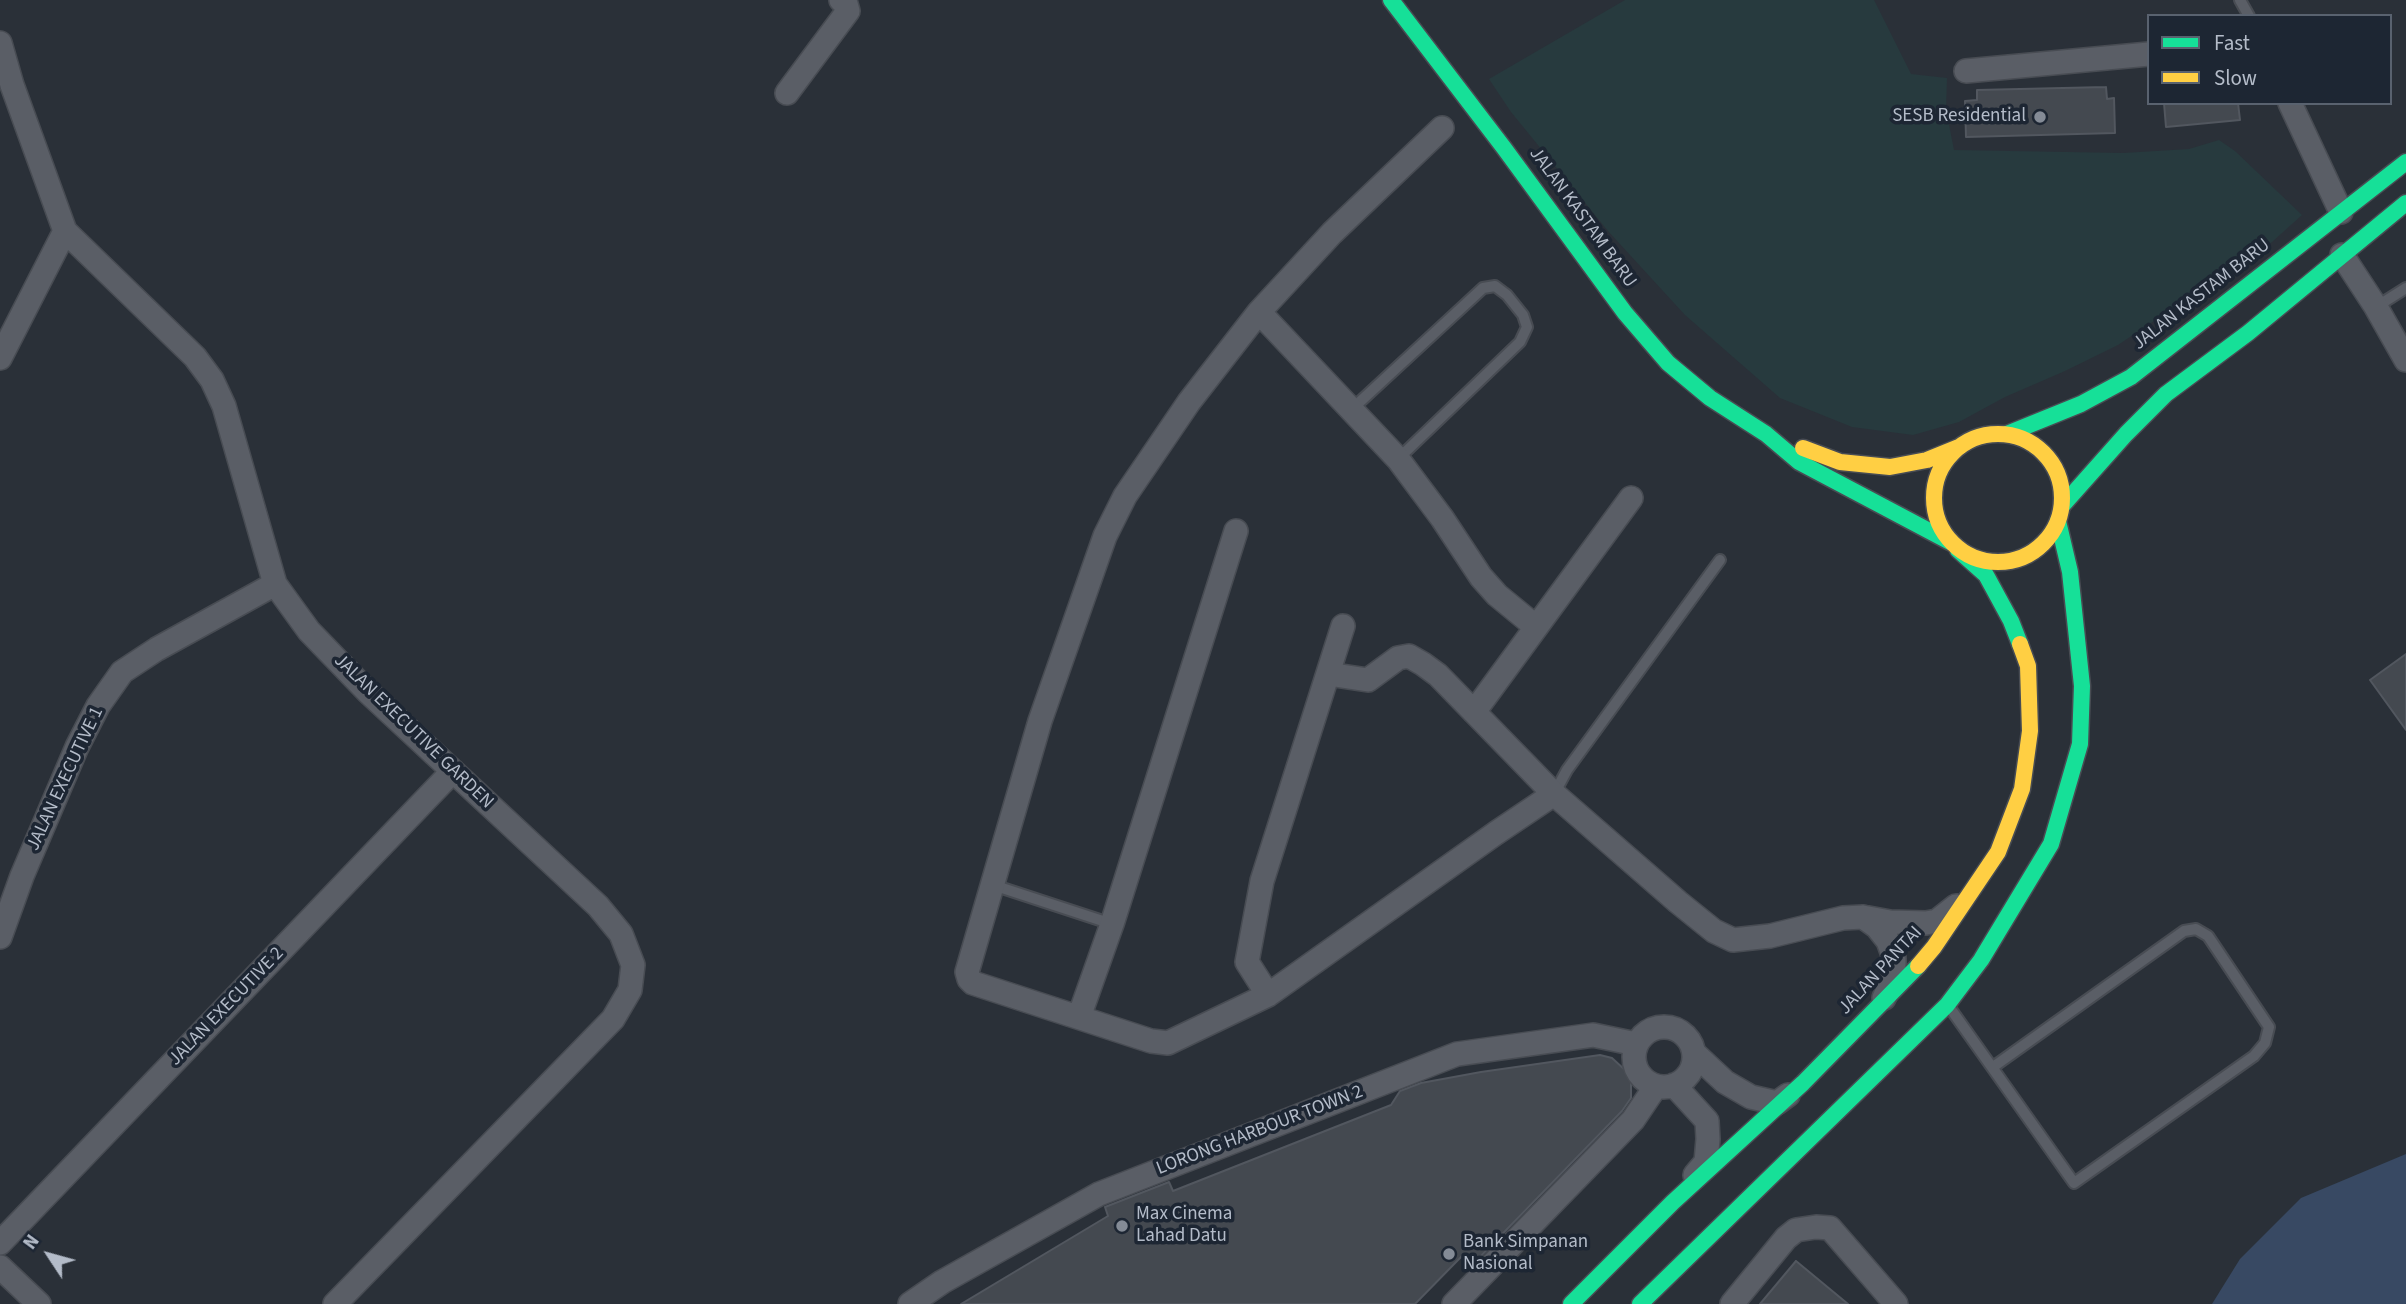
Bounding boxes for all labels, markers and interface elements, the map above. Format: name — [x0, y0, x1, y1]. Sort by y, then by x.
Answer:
legend — [2147, 14, 2392, 105]
text: Fast — [2214, 28, 2250, 58]
text: Slow — [2214, 63, 2257, 93]
place label: SESB Residential — [1892, 106, 2026, 128]
marker: SESB Residential — [2032, 109, 2048, 125]
street label: JALAN KASTAM BARU — [1523, 143, 1641, 293]
street label: JALAN KASTAM BARU — [2129, 234, 2275, 356]
street label: JALAN EXECUTIVE GARDEN — [328, 650, 498, 814]
street label: JALAN EXECUTIVE 1 — [23, 704, 109, 854]
street label: JALAN PANTAI — [1834, 922, 1928, 1020]
street label: JALAN EXECUTIVE 2 — [165, 943, 289, 1071]
street label: LORONG HARBOUR TOWN 2 — [1153, 1081, 1367, 1181]
place label: Max Cinema Lahad Datu — [1136, 1204, 1232, 1248]
marker: Max Cinema Lahad Datu — [1114, 1218, 1130, 1234]
north arrow — [14, 1220, 84, 1290]
text: N — [17, 1229, 46, 1255]
place label: Bank Simpanan Nasional — [1463, 1232, 1588, 1276]
marker: Bank Simpanan Nasional — [1441, 1246, 1457, 1262]

